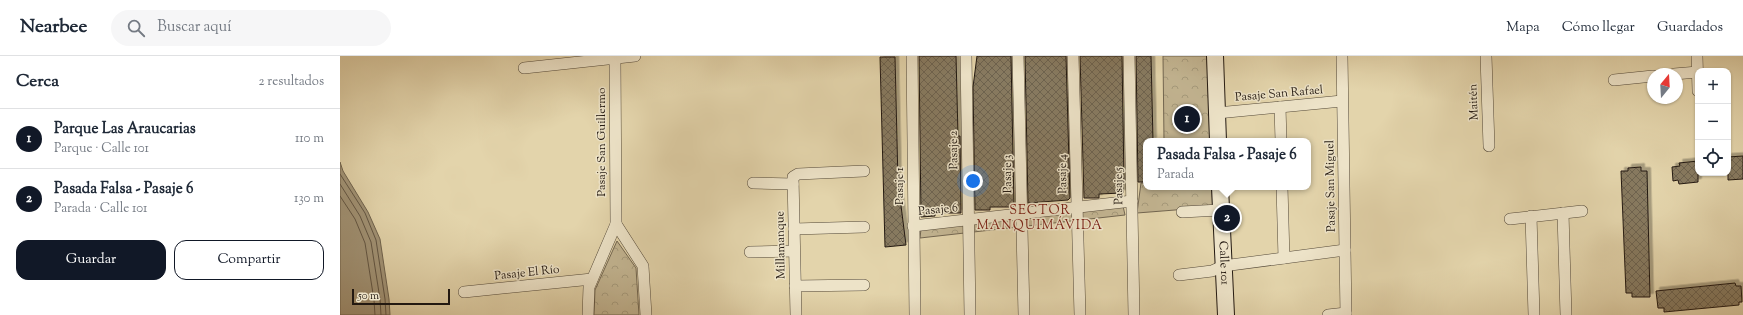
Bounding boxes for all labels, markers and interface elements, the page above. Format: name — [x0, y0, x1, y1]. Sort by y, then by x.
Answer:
search box — [111, 10, 391, 46]
text: Nearbee — [20, 14, 87, 41]
icon: search — [125, 17, 147, 39]
text: Buscar aquí — [157, 17, 231, 38]
text: Mapa — [1506, 18, 1540, 38]
text: Cómo llegar — [1562, 18, 1635, 38]
text: Guardados — [1657, 18, 1723, 38]
north arrow — [1647, 68, 1683, 104]
map controls — [1695, 68, 1731, 176]
button: + — [1695, 68, 1731, 104]
text: Cerca — [16, 70, 59, 94]
text: 2 resultados — [258, 73, 324, 91]
street label: Pasaje San Rafael — [1234, 81, 1325, 107]
street label: Maitén — [1464, 83, 1484, 121]
street label: Pasaje San Guillermo — [593, 87, 611, 197]
pin: 1 — [1174, 104, 1200, 134]
button: − — [1695, 104, 1731, 140]
text: Parque Las Araucarias — [54, 119, 196, 140]
text: 1 — [27, 130, 31, 148]
text: 110 m — [295, 130, 324, 148]
street label: Pasaje 2 — [945, 130, 963, 170]
popup — [1143, 138, 1311, 190]
street label: Pasaje San Miguel — [1321, 139, 1341, 232]
text: Parque · Calle 101 — [54, 140, 149, 158]
button: locate — [1695, 140, 1731, 176]
text: Pasada Falsa - Pasaje 6 — [1157, 145, 1297, 166]
street label: Pasaje 3 — [999, 154, 1017, 193]
street label: Pasaje 4 — [1054, 154, 1072, 194]
text: Parada — [1157, 166, 1194, 184]
street label: Pasaje 1 — [891, 167, 909, 205]
street label: Pasaje 5 — [1110, 167, 1128, 205]
your location — [963, 171, 983, 191]
text: Pasada Falsa - Pasaje 6 — [54, 179, 193, 200]
text: 2 — [26, 190, 32, 208]
text: 130 m — [294, 190, 324, 208]
street label: Pasaje 6 — [917, 199, 959, 221]
text: Parada · Calle 101 — [54, 200, 148, 218]
district label: SECTOR MANQUIMÁVIDA — [977, 202, 1103, 235]
pin: 2 — [1214, 203, 1240, 233]
street label: Millamanque — [771, 210, 791, 279]
button: Guardar — [16, 240, 166, 280]
button: Compartir — [174, 240, 324, 280]
street label: Calle 101 — [1214, 240, 1234, 285]
street label: Pasaje El Río — [494, 261, 561, 285]
scale bar — [352, 287, 450, 306]
text: 50 m — [358, 288, 379, 304]

